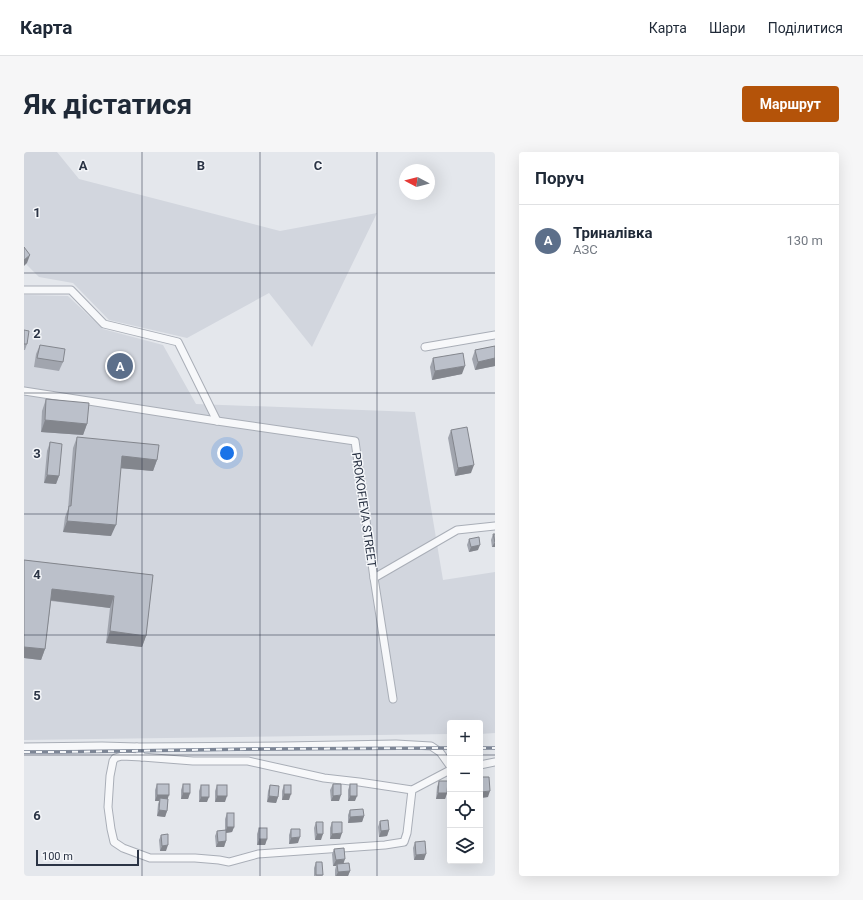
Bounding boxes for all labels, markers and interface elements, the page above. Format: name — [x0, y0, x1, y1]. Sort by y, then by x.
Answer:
text: Карта — [20, 16, 72, 39]
text: Карта — [649, 20, 687, 36]
text: Шари — [709, 20, 746, 36]
text: Поділитися — [768, 20, 843, 36]
button: Маршрут — [742, 86, 839, 122]
text: Як дістатися — [24, 88, 192, 121]
text: A — [79, 158, 88, 173]
text: B — [197, 158, 205, 173]
text: C — [314, 158, 323, 173]
north arrow — [399, 164, 435, 200]
text: Поруч — [535, 168, 584, 188]
text: 1 — [33, 205, 41, 220]
text: Триналівка — [573, 224, 652, 242]
text: A — [544, 233, 552, 248]
text: 130 m — [786, 233, 823, 248]
text: АЗС — [573, 242, 598, 257]
text: 2 — [33, 326, 41, 341]
pin: A — [107, 351, 133, 381]
your location — [217, 443, 237, 463]
text: 3 — [33, 446, 41, 461]
street label: PROKOFIEVA STREET — [349, 452, 379, 568]
text: 4 — [33, 567, 41, 582]
text: 5 — [33, 688, 41, 703]
map controls — [447, 720, 483, 864]
button: + — [447, 720, 483, 756]
button: − — [447, 756, 483, 792]
button: locate — [447, 792, 483, 828]
text: 6 — [33, 808, 41, 823]
button: layers — [447, 828, 483, 864]
scale bar — [36, 848, 139, 867]
text: 100 m — [42, 850, 73, 863]

